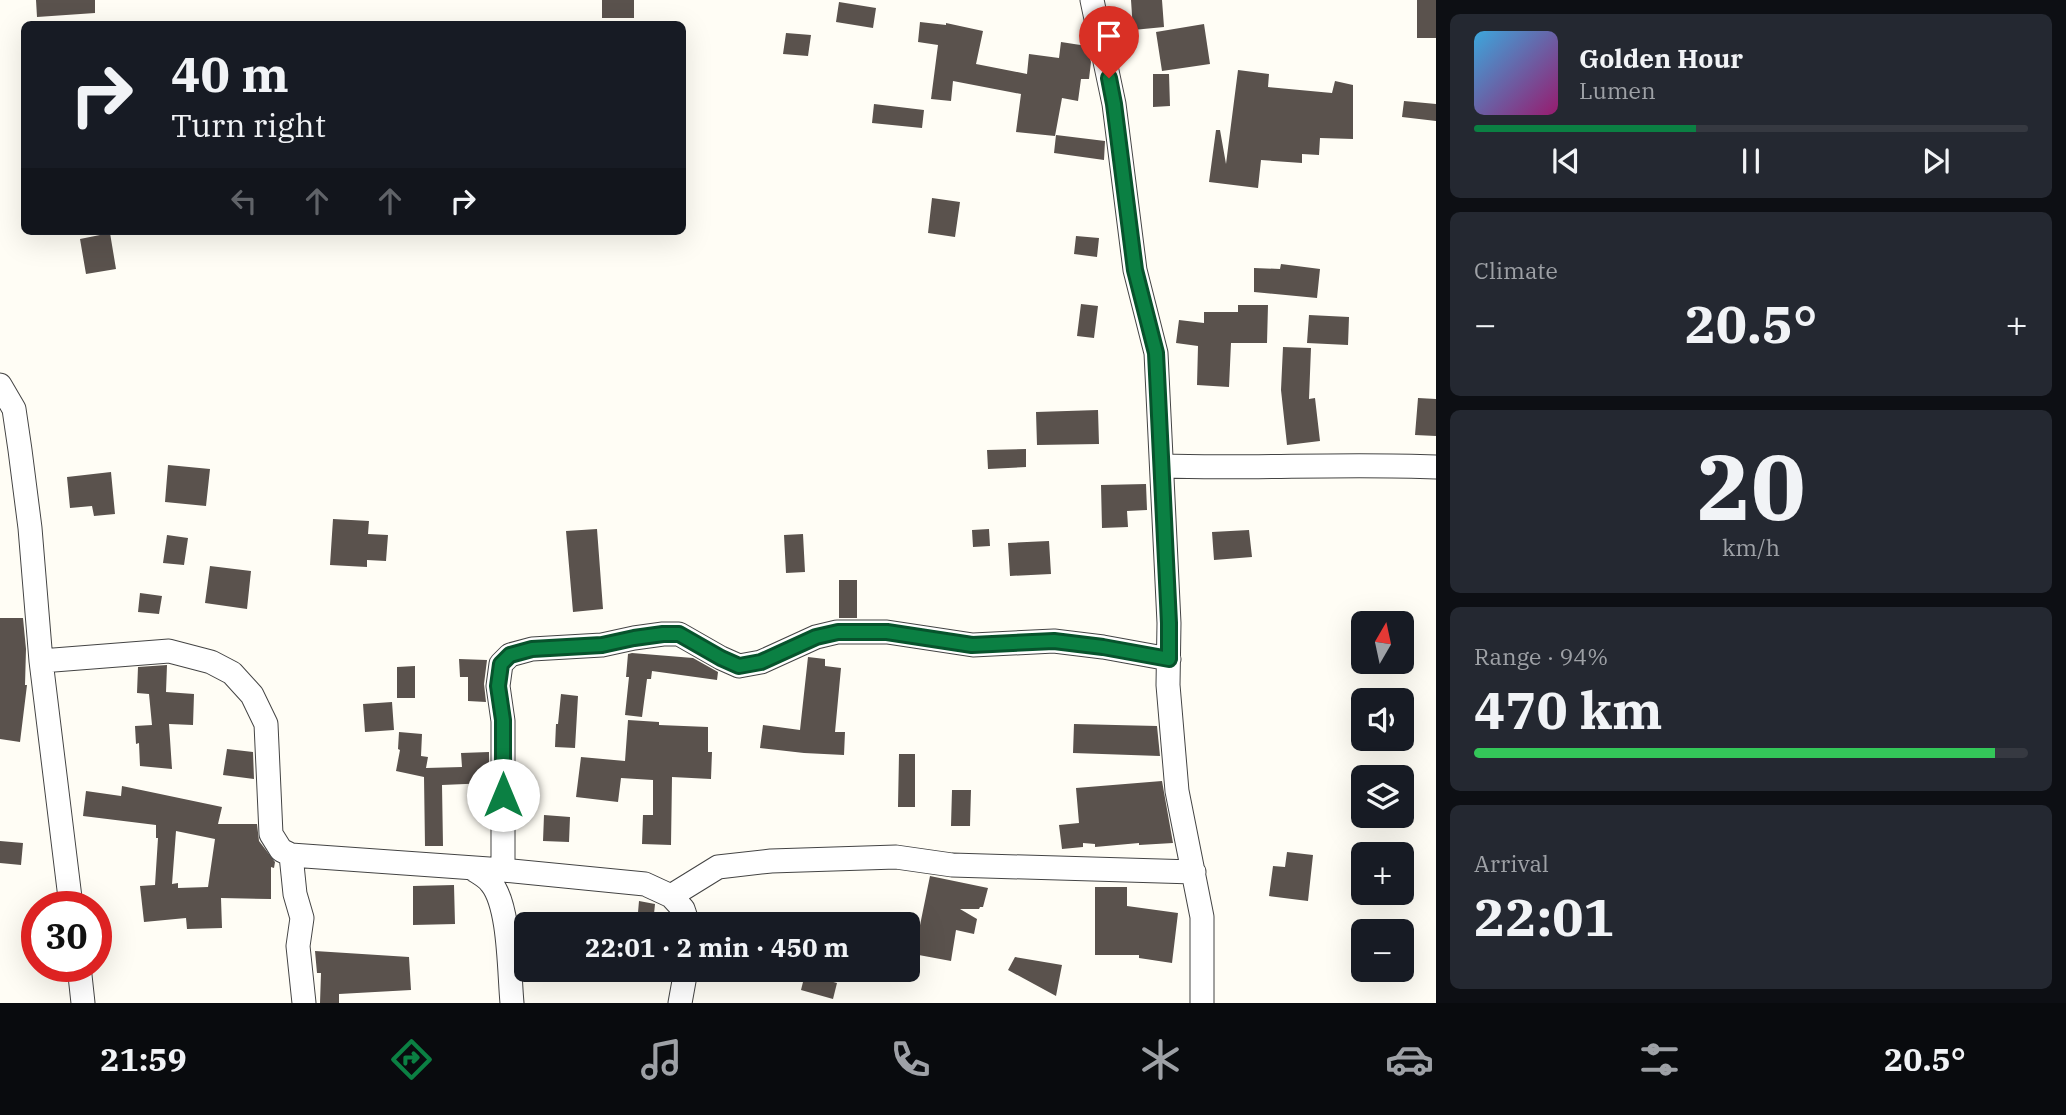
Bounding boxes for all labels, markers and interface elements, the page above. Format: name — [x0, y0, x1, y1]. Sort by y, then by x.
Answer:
pin — [1079, 6, 1139, 78]
icon: arrive — [1090, 17, 1128, 55]
text: Golden Hour — [1579, 41, 1743, 75]
text: 40 m — [171, 42, 289, 105]
icon: right — [56, 49, 147, 140]
text: Lumen — [1579, 75, 1656, 105]
text: Turn right — [171, 104, 326, 146]
icon: previous — [1547, 142, 1585, 180]
icon: pause — [1732, 142, 1770, 180]
icon: next — [1917, 142, 1955, 180]
icon: left — [225, 182, 263, 220]
icon: ahead — [298, 182, 336, 220]
icon: ahead — [371, 182, 409, 220]
icon: right — [444, 182, 482, 220]
text: Climate — [1474, 255, 1558, 285]
text: 20.5° — [1685, 290, 1817, 357]
text: − — [1474, 299, 1497, 348]
text: + — [2005, 299, 2028, 348]
text: 20 — [1696, 427, 1806, 545]
text: km/h — [1722, 532, 1780, 562]
north arrow — [1351, 611, 1414, 674]
map controls — [1351, 611, 1414, 982]
text: Range · 94% — [1474, 641, 1608, 671]
text: 470 km — [1474, 676, 1663, 743]
button: sound — [1351, 688, 1414, 751]
position arrow — [466, 758, 540, 832]
button: layers — [1351, 765, 1414, 828]
button: + — [1351, 842, 1414, 905]
text: Arrival — [1474, 848, 1549, 878]
text: 22:01 — [1474, 883, 1615, 950]
speed limit sign: 30 — [21, 891, 112, 982]
button: − — [1351, 919, 1414, 982]
text: 22:01 · 2 min · 450 m — [585, 930, 849, 964]
icon: directions — [387, 1035, 436, 1084]
icon: music — [637, 1035, 686, 1084]
icon: phone — [886, 1035, 935, 1084]
icon: climate — [1136, 1035, 1185, 1084]
icon: car — [1385, 1035, 1434, 1084]
icon: filters — [1635, 1035, 1684, 1084]
text: 21:59 — [100, 1038, 187, 1080]
text: 20.5° — [1884, 1038, 1966, 1080]

